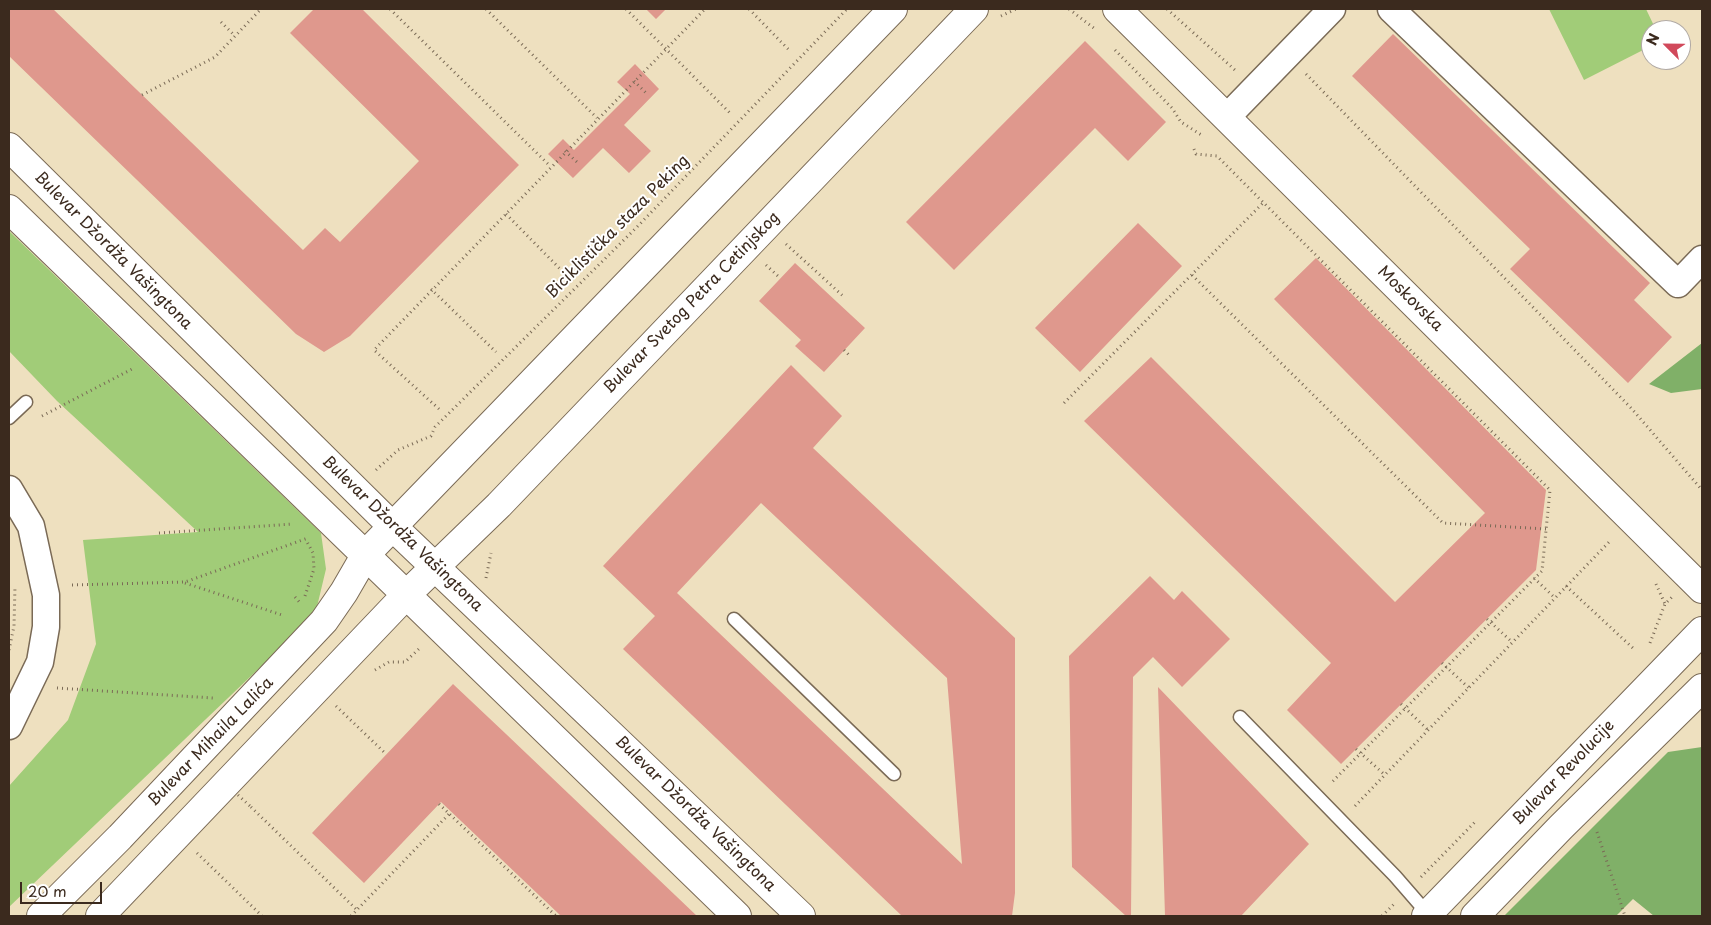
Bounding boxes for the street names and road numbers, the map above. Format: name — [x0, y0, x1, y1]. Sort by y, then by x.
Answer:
street label: Biciklistička staza Peking — [543, 152, 693, 302]
street label: Bulevar Džordža Vašingtona — [30, 168, 196, 334]
street label: Bulevar Svetog Petra Cetinjskog — [600, 208, 784, 398]
street label: Moskovska — [1373, 262, 1447, 336]
street label: Bulevar Džordža Vašingtona — [318, 452, 486, 616]
street label: Bulevar Mihaila Lalića — [144, 673, 278, 811]
street label: Bulevar Revolucije — [1509, 717, 1619, 829]
street label: Bulevar Džordža Vašingtona — [611, 732, 779, 896]

